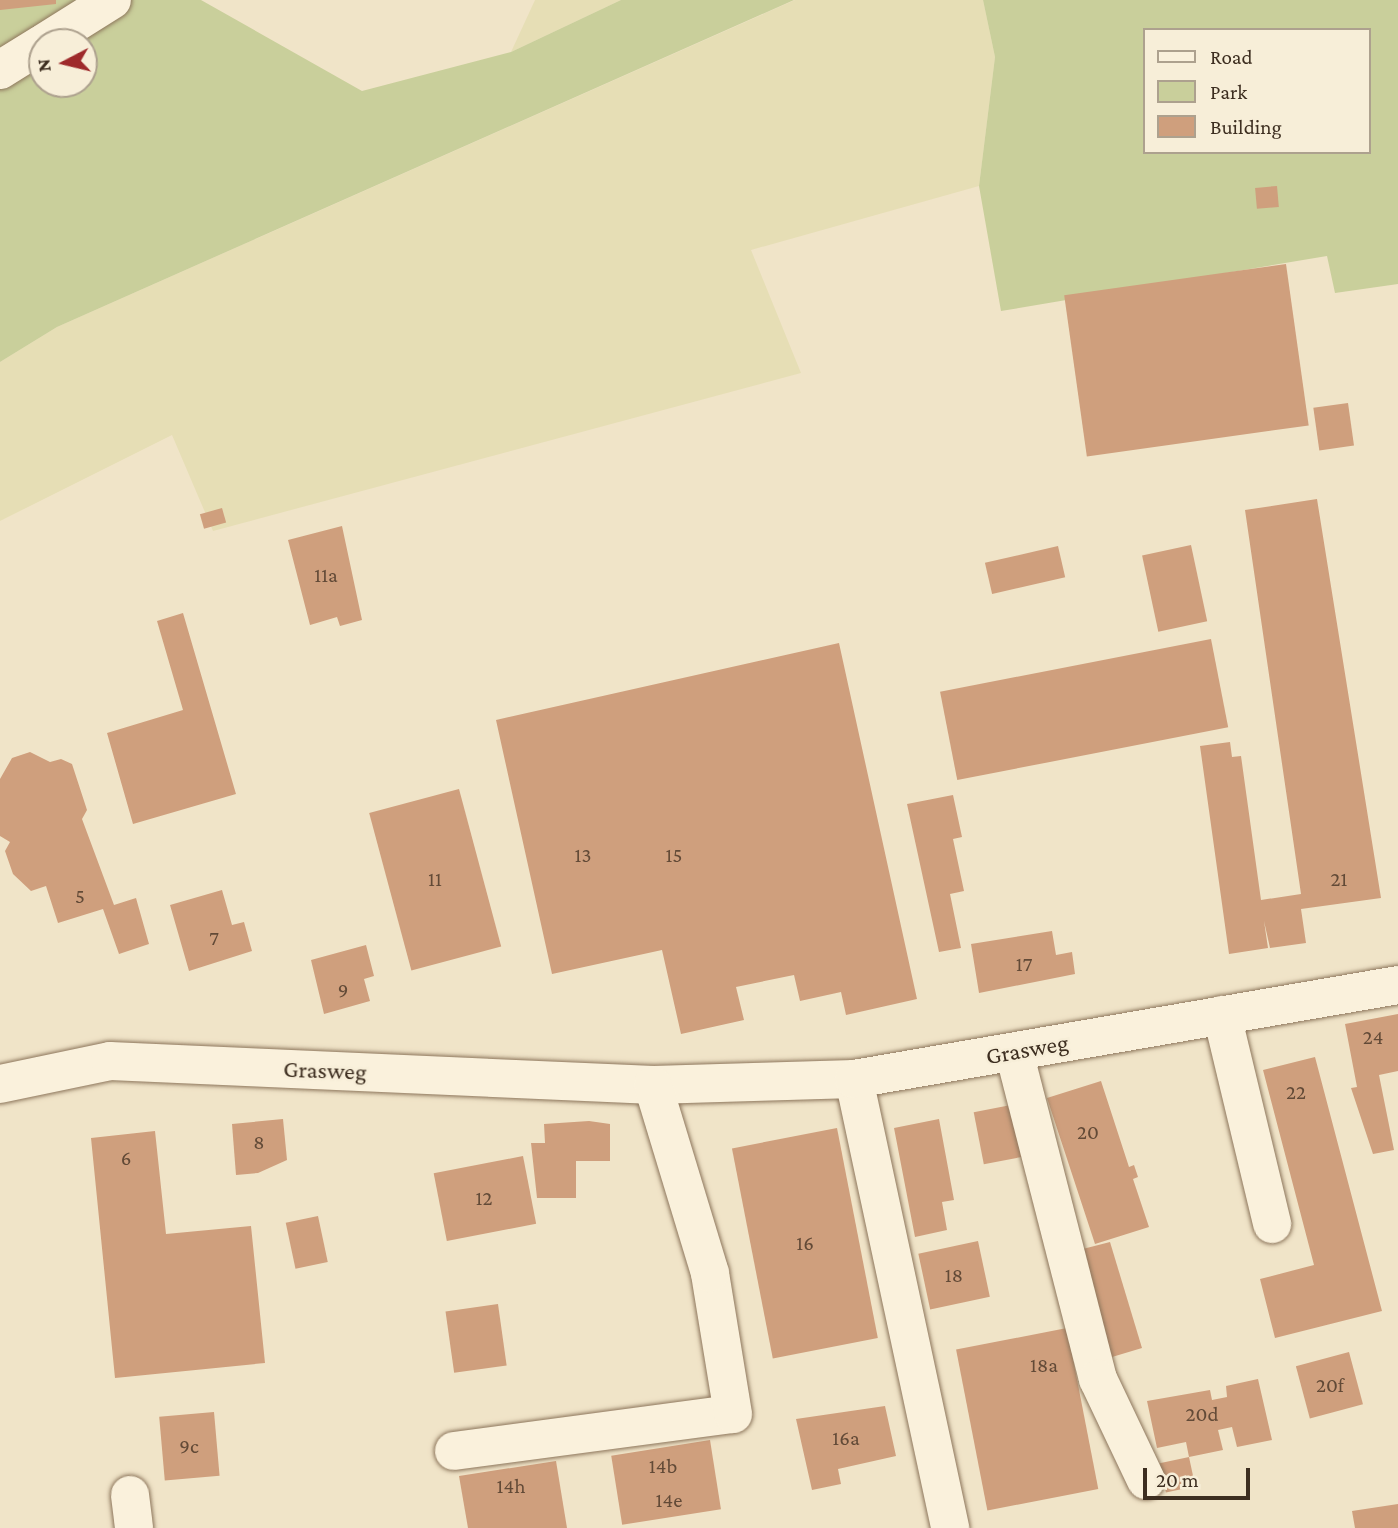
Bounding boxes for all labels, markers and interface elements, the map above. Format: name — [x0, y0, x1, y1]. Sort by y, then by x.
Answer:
north arrow — [28, 28, 98, 98]
legend — [1142, 28, 1370, 154]
text: Road — [1210, 45, 1253, 69]
text: N — [32, 58, 55, 73]
text: Park — [1210, 80, 1247, 104]
text: Building — [1210, 115, 1282, 139]
house number: 11a — [314, 562, 338, 588]
house number: 13 — [575, 842, 591, 868]
house number: 15 — [666, 842, 682, 868]
house number: 11 — [428, 866, 442, 892]
house number: 21 — [1331, 866, 1347, 892]
house number: 5 — [75, 883, 85, 909]
house number: 7 — [209, 925, 219, 951]
house number: 17 — [1016, 951, 1032, 977]
house number: 9 — [338, 977, 348, 1003]
house number: 24 — [1363, 1024, 1383, 1050]
street label: Grasweg — [984, 1028, 1070, 1070]
street label: Grasweg — [283, 1054, 367, 1086]
house number: 22 — [1286, 1079, 1306, 1105]
house number: 20 — [1077, 1119, 1099, 1145]
house number: 8 — [253, 1129, 265, 1155]
house number: 6 — [121, 1145, 131, 1171]
house number: 12 — [476, 1185, 492, 1211]
house number: 16 — [796, 1230, 814, 1256]
house number: 18 — [945, 1262, 963, 1288]
house number: 18a — [1030, 1352, 1058, 1378]
house number: 20f — [1316, 1372, 1344, 1398]
house number: 20d — [1186, 1401, 1218, 1427]
house number: 16a — [832, 1425, 860, 1451]
house number: 9c — [179, 1433, 199, 1459]
house number: 14b — [649, 1453, 677, 1479]
scale bar — [1146, 1454, 1253, 1498]
text: 20 m — [1156, 1468, 1199, 1492]
house number: 14h — [497, 1473, 525, 1499]
house number: 14e — [656, 1487, 682, 1513]

